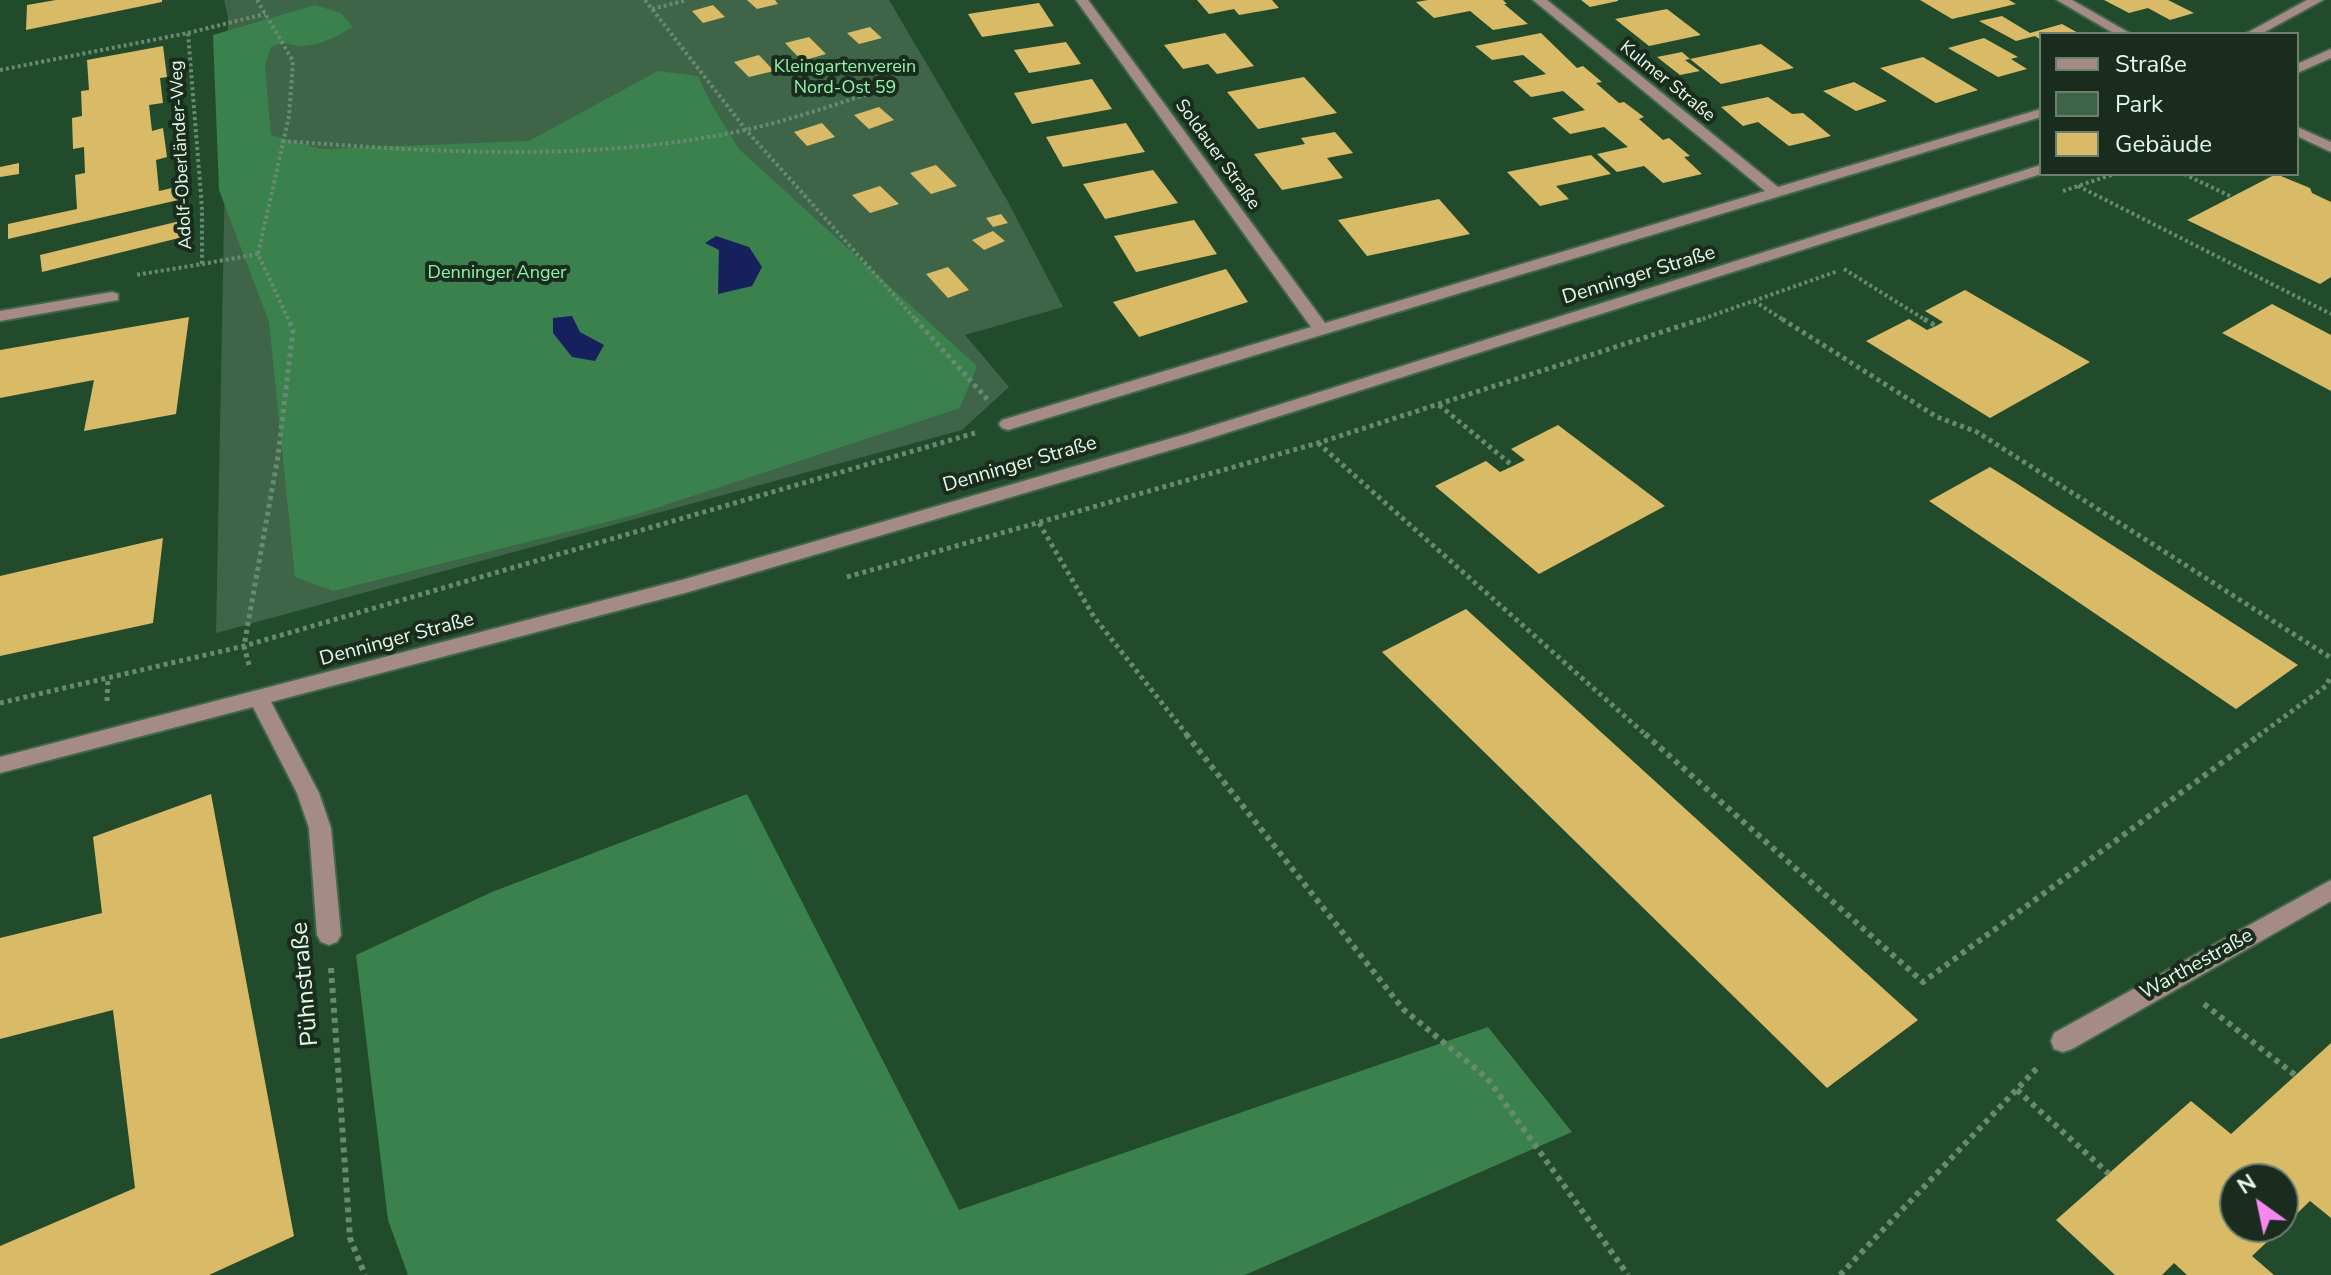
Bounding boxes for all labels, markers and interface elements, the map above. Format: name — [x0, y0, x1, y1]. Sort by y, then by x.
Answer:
legend — [2039, 32, 2299, 176]
street label: Kulmer Straße — [1615, 37, 1719, 127]
text: Straße — [2115, 48, 2187, 80]
park label: Kleingartenverein Nord-Ost 59 — [774, 57, 916, 100]
street label: Adolf-Oberländer-Weg — [166, 60, 198, 250]
text: Park — [2115, 88, 2163, 120]
street label: Soldauer Straße — [1170, 96, 1264, 214]
text: Gebäude — [2115, 128, 2212, 160]
street label: Denninger Straße — [1560, 241, 1718, 311]
park label: Denninger Anger — [428, 263, 566, 285]
street label: Denninger Straße — [940, 432, 1100, 498]
street label: Denninger Straße — [317, 608, 477, 672]
street label: Pühnstraße — [286, 921, 326, 1047]
street label: Warthestraße — [2136, 924, 2258, 1006]
north arrow — [2219, 1163, 2299, 1243]
text: N — [2232, 1167, 2262, 1202]

